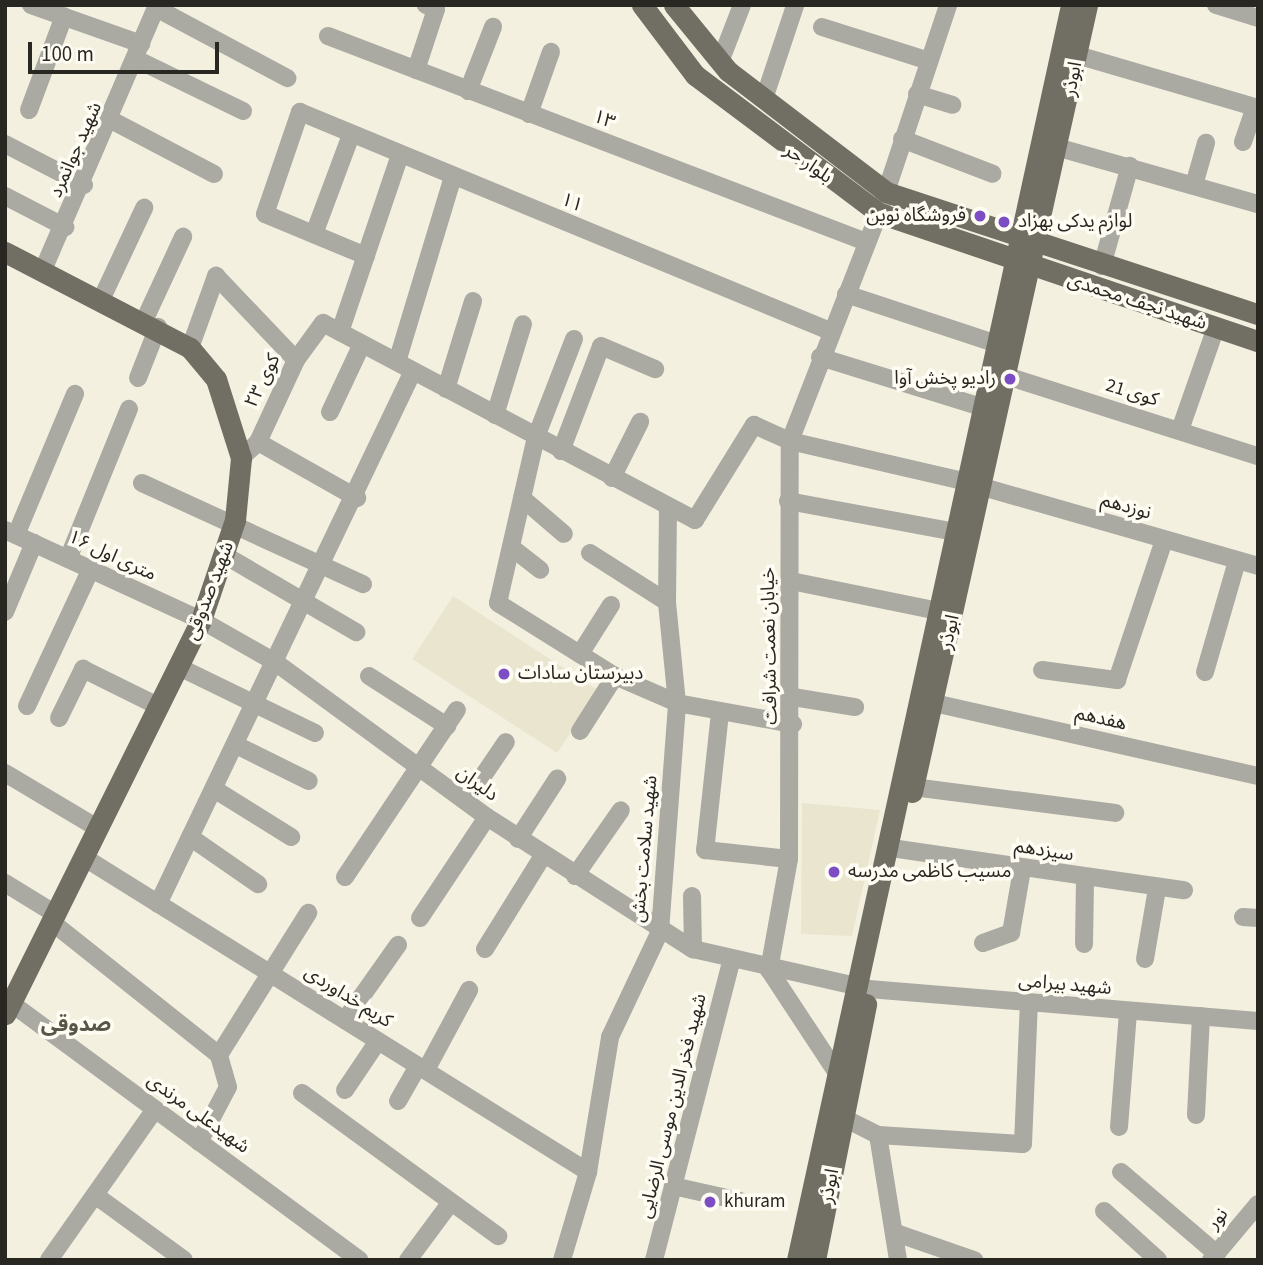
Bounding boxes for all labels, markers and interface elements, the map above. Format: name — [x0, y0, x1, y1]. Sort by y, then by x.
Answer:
scale bar — [32, 28, 222, 72]
text: 100 m — [41, 39, 94, 69]
street label: ابوذر — [1059, 60, 1087, 98]
street label: شهید جوانمرد — [45, 99, 107, 201]
street label: ۱۳ — [590, 105, 618, 135]
street label: بلوار حر — [779, 139, 837, 189]
street label: ۱۱ — [558, 188, 586, 218]
place label: فروشگاه نوین — [866, 205, 966, 227]
marker: فروشگاه نوین — [972, 208, 988, 224]
place label: لوازم یدکی بهزاد — [1018, 211, 1132, 233]
marker: لوازم یدکی بهزاد — [996, 214, 1012, 230]
street label: شهید نجف محمدی — [1065, 269, 1209, 335]
street label: کوی ۲۳ — [240, 350, 286, 412]
place label: رادیو پخش آوا — [894, 368, 996, 390]
marker: رادیو پخش آوا — [1002, 371, 1018, 387]
street label: کوی 21 — [1103, 374, 1161, 412]
street label: نوزدهم — [1098, 489, 1154, 525]
street label: ۱۶ متری اول — [64, 526, 160, 586]
street label: شهید صدوقی — [181, 538, 239, 644]
street label: خیابان نعمت شرافت — [757, 567, 783, 725]
street label: ابوذر — [935, 613, 965, 651]
place label: دبیرستان سادات — [518, 663, 643, 685]
marker: دبیرستان سادات — [496, 666, 512, 682]
street label: هفدهم — [1073, 702, 1129, 736]
street label: دلیران — [452, 761, 502, 807]
street label: شهید سلامت بخش — [627, 774, 663, 924]
street label: سیزدهم — [1013, 835, 1075, 867]
place label: مسیب کاظمی مدرسه — [848, 861, 1011, 883]
marker: مسیب کاظمی مدرسه — [826, 864, 842, 880]
street label: کریم خداوردی — [300, 961, 396, 1033]
street label: شهید بیرامی — [1018, 970, 1112, 1000]
street label: شهید فخر الدین موسی الرضایی — [634, 991, 712, 1221]
district label: صدوقی — [41, 1011, 111, 1037]
street label: شهیدعلی مرندی — [142, 1069, 254, 1159]
street label: ابوذر — [816, 1167, 844, 1205]
place label: khuram — [724, 1191, 786, 1213]
marker: khuram — [702, 1194, 718, 1210]
street label: نور — [1203, 1204, 1233, 1234]

